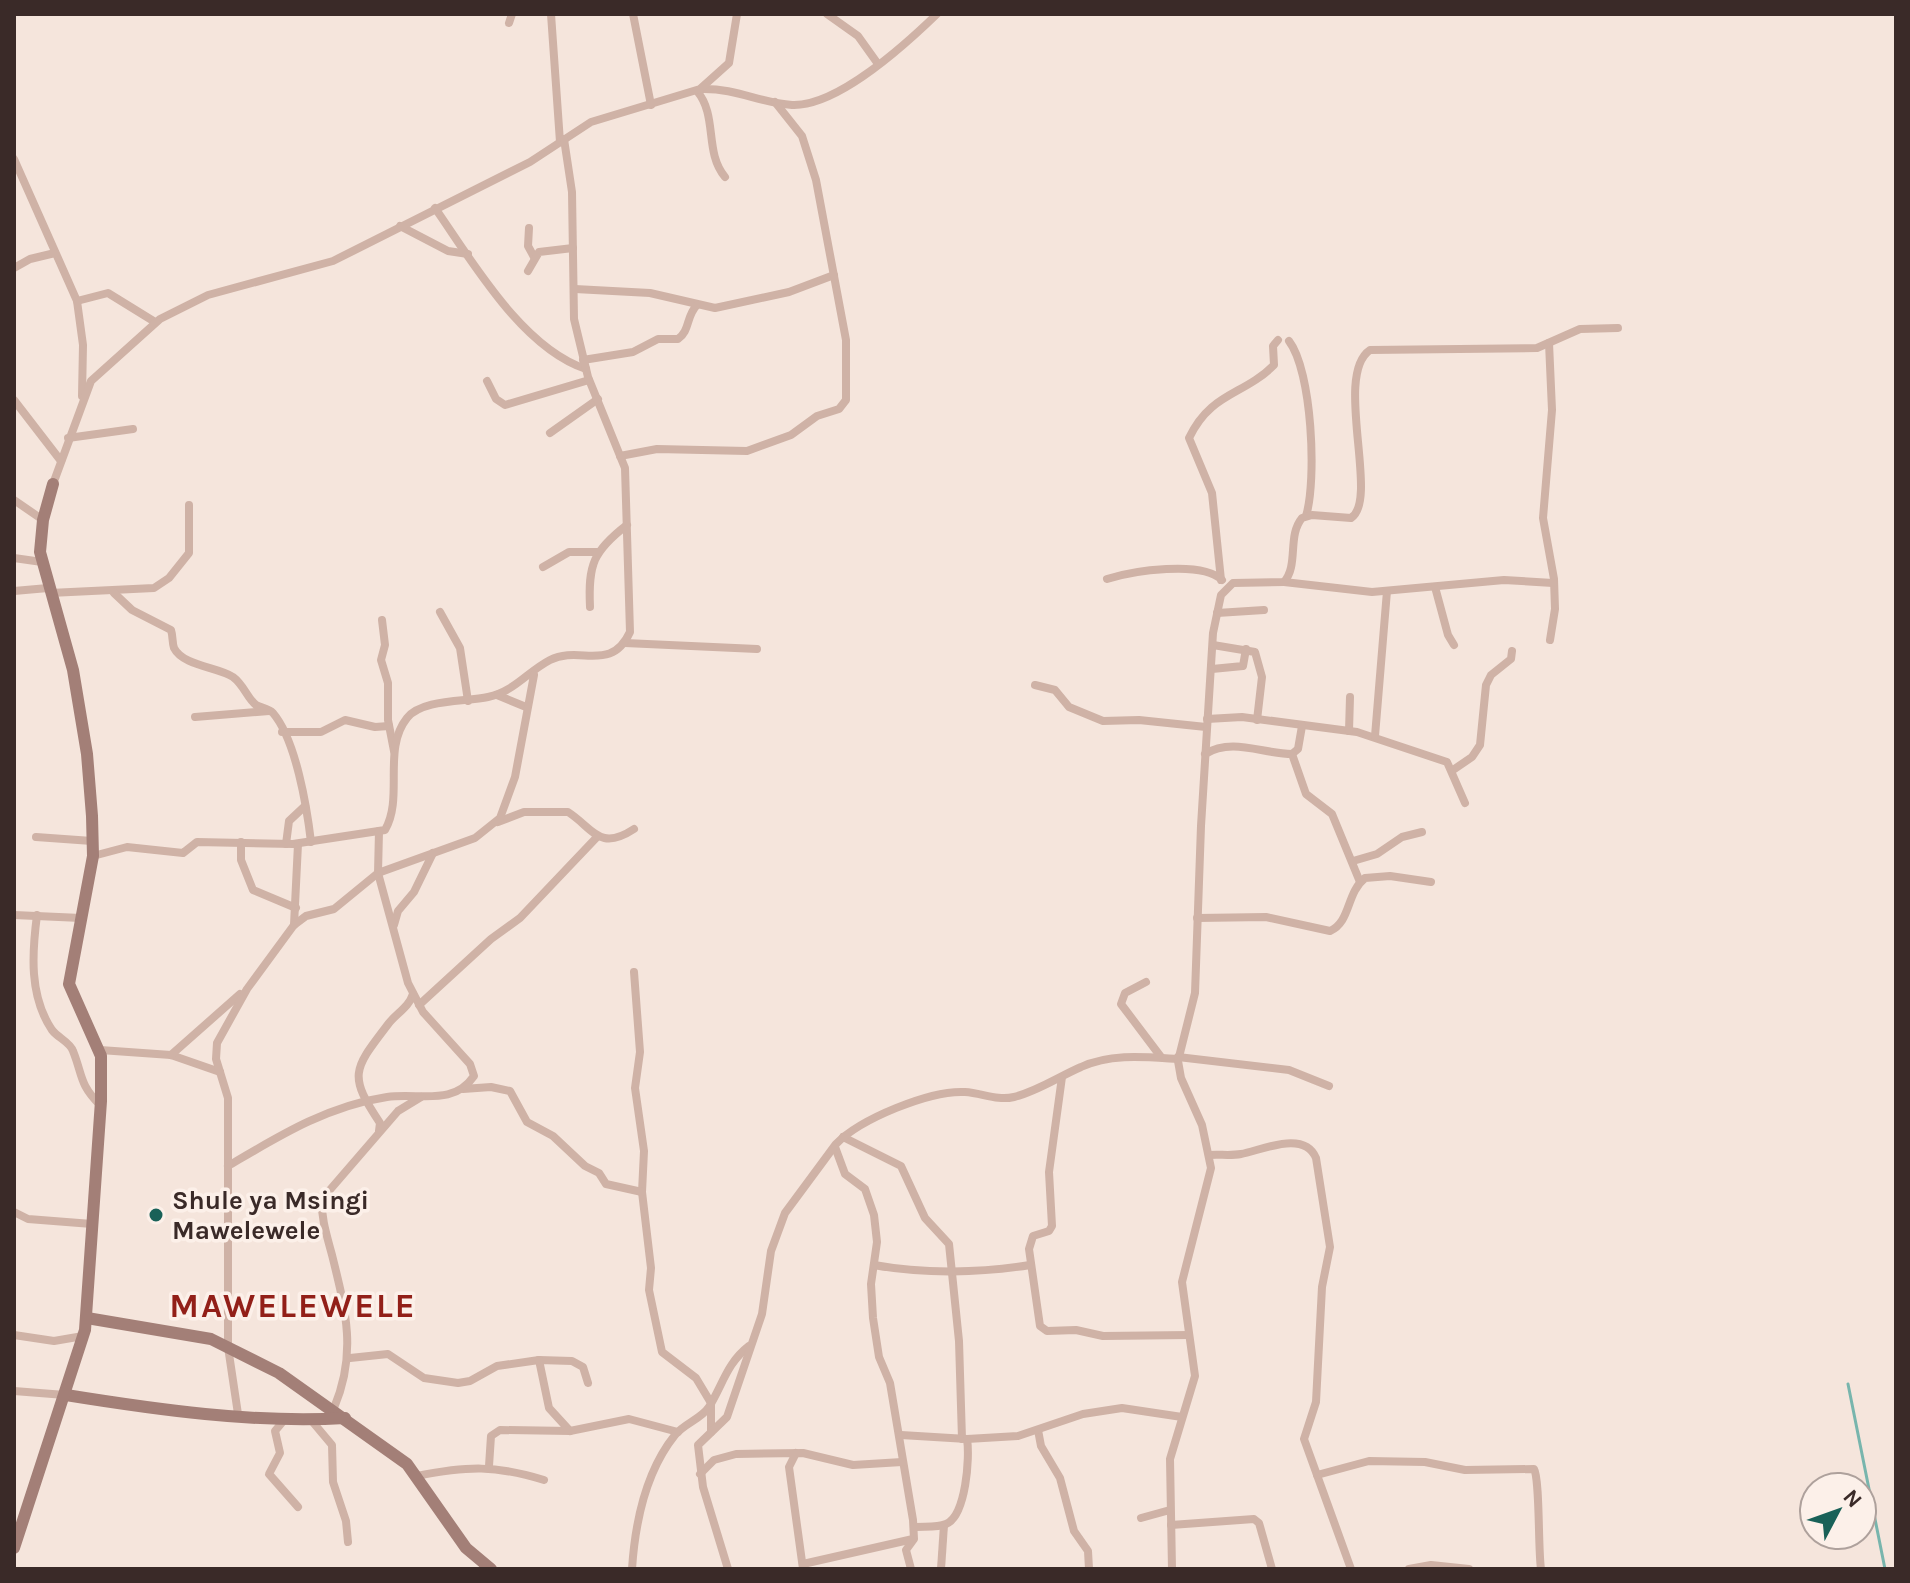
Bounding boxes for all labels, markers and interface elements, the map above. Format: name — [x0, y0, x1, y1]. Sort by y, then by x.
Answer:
place label: Shule ya Msingi Mawelewele — [172, 1185, 369, 1246]
marker: Shule ya Msingi Mawelewele — [147, 1206, 165, 1224]
district label: MAWELEWELE — [169, 1286, 417, 1326]
north arrow — [1798, 1471, 1878, 1551]
text: N — [1837, 1484, 1867, 1513]

